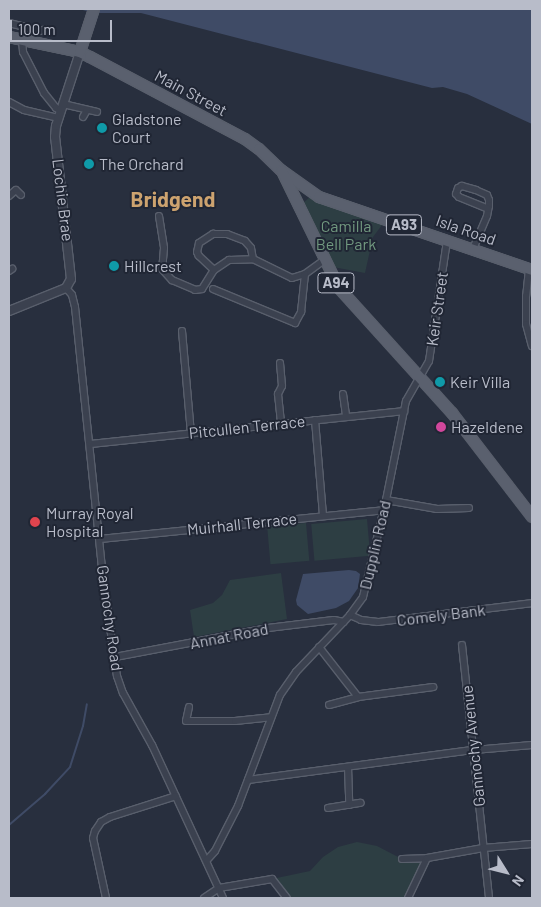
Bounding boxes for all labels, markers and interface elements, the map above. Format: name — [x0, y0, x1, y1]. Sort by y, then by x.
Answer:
scale bar — [12, 10, 115, 42]
text: 100 m — [18, 20, 56, 38]
street label: Main Street — [152, 66, 230, 120]
place label: Gladstone Court — [112, 109, 181, 147]
marker: Gladstone Court — [96, 122, 108, 134]
place label: The Orchard — [99, 154, 184, 174]
street label: Lochie Brae — [48, 158, 78, 242]
marker: The Orchard — [83, 158, 95, 170]
district label: Bridgend — [131, 186, 215, 212]
street label: Isla Road — [433, 211, 499, 249]
road number: A93 — [385, 212, 423, 238]
park label: Camilla Bell Park — [316, 216, 376, 254]
place label: Hillcrest — [124, 256, 182, 276]
marker: Hillcrest — [108, 260, 120, 272]
road number: A94 — [317, 270, 355, 296]
street label: Keir Street — [422, 271, 452, 347]
place label: Keir Villa — [450, 372, 510, 392]
marker: Keir Villa — [434, 376, 446, 388]
street label: Pitcullen Terrace — [188, 411, 306, 443]
place label: Hazeldene — [451, 417, 523, 437]
marker: Hazeldene — [435, 421, 447, 433]
street label: Dupplin Road — [355, 499, 395, 591]
place label: Murray Royal Hospital — [46, 503, 133, 541]
street label: Muirhall Terrace — [186, 509, 298, 539]
marker: Murray Royal Hospital — [28, 515, 42, 529]
street label: Gannochy Road — [93, 564, 127, 672]
street label: Comely Bank — [396, 600, 486, 630]
street label: Annat Road — [188, 619, 270, 653]
street label: Gannochy Avenue — [457, 684, 489, 808]
north arrow — [481, 847, 531, 897]
text: N — [509, 872, 528, 890]

